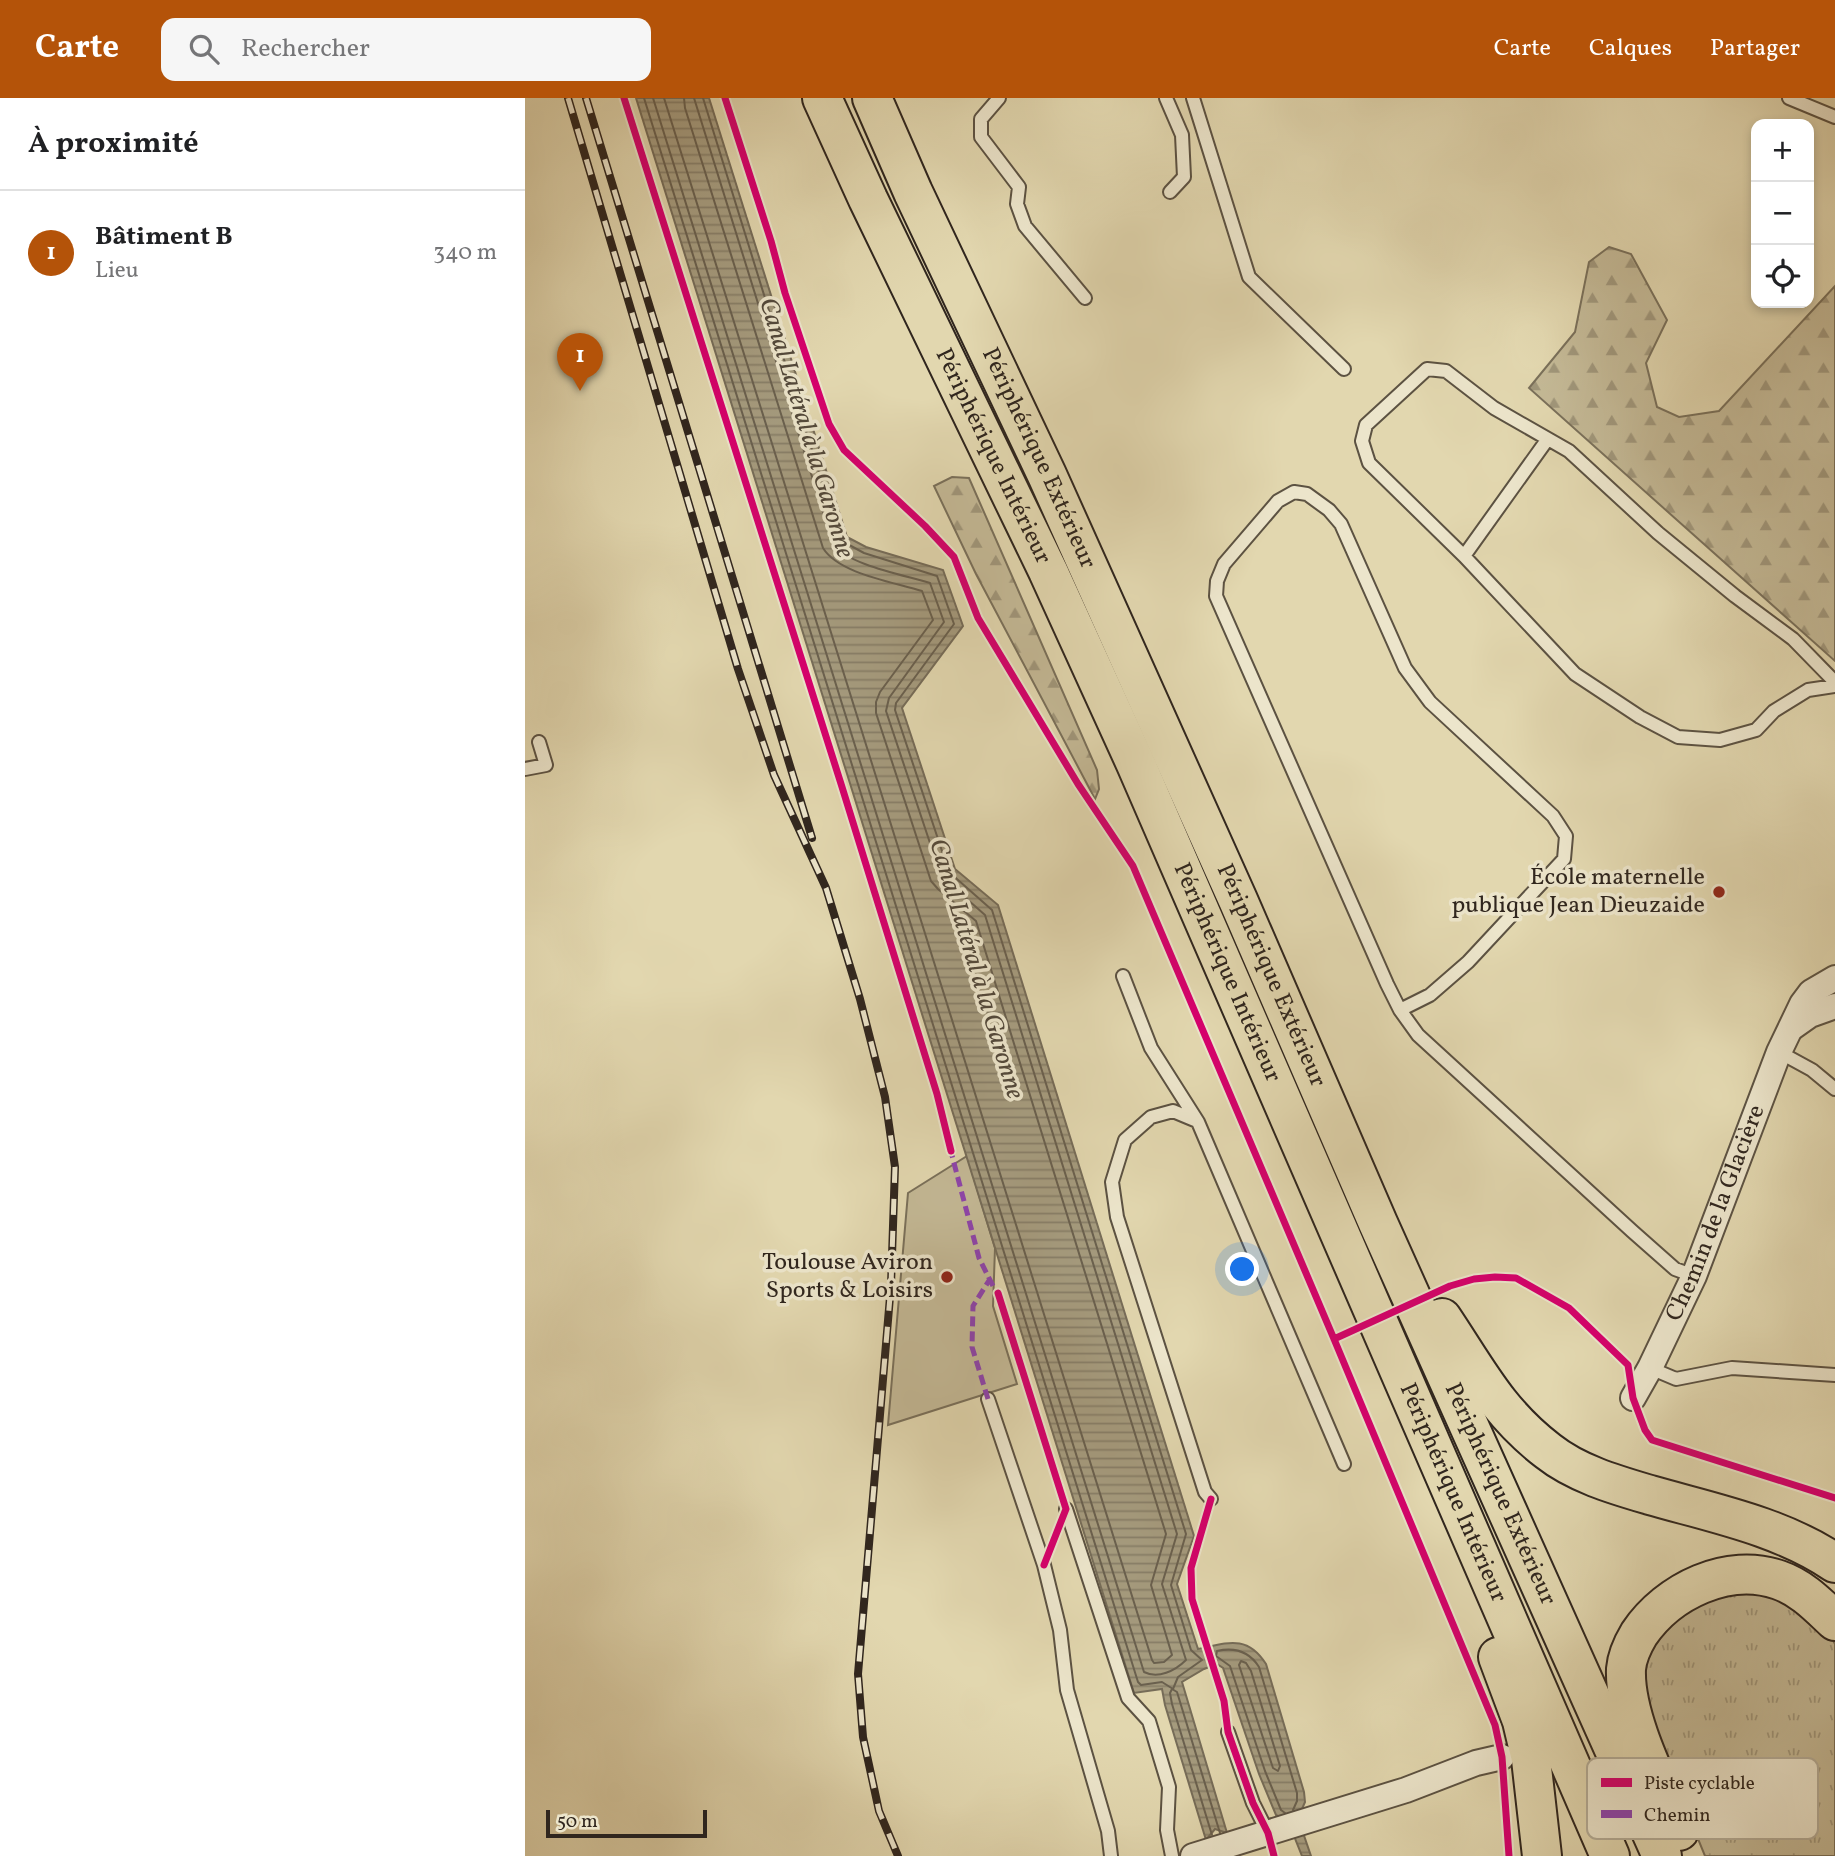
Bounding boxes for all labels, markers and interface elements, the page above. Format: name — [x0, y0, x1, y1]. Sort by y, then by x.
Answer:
search box — [161, 18, 651, 81]
text: Carte — [35, 26, 119, 72]
icon: search — [185, 30, 223, 68]
text: Rechercher — [241, 31, 370, 67]
text: Carte — [1494, 32, 1551, 66]
text: Calques — [1589, 32, 1672, 66]
text: Partager — [1710, 32, 1800, 66]
map controls — [1751, 119, 1814, 308]
button: + — [1751, 119, 1814, 182]
text: À proximité — [28, 123, 199, 165]
button: − — [1751, 182, 1814, 245]
text: Bâtiment B — [95, 219, 233, 255]
text: 1 — [46, 237, 56, 269]
text: 340 m — [433, 237, 497, 269]
button: locate — [1751, 245, 1814, 308]
text: Lieu — [95, 255, 139, 287]
water label: Canal Latéral à la Garonne — [749, 293, 863, 563]
pin: 1 — [557, 333, 603, 391]
street label: Périphérique Extérieur — [972, 342, 1104, 575]
street label: Périphérique Intérieur — [926, 343, 1059, 570]
water label: Canal Latéral à la Garonne — [919, 834, 1033, 1104]
street label: Périphérique Intérieur — [1164, 858, 1289, 1088]
street label: Périphérique Extérieur — [1207, 859, 1334, 1093]
place label: École maternelle publique Jean Dieuzaide — [1451, 861, 1705, 923]
marker: École maternelle publique Jean Dieuzaide — [1711, 884, 1727, 900]
street label: Chemin de la Glacière — [1658, 1100, 1774, 1327]
place label: Toulouse Aviron Sports & Loisirs — [762, 1246, 933, 1308]
your location — [1225, 1252, 1259, 1286]
marker: Toulouse Aviron Sports & Loisirs — [939, 1269, 955, 1285]
street label: Périphérique Intérieur — [1390, 1378, 1515, 1608]
street label: Périphérique Extérieur — [1435, 1378, 1564, 1611]
legend — [1587, 1758, 1818, 1839]
text: Piste cyclable — [1644, 1771, 1755, 1797]
text: Chemin — [1644, 1803, 1711, 1829]
scale bar — [546, 1807, 707, 1839]
text: 50 m — [557, 1809, 598, 1835]

